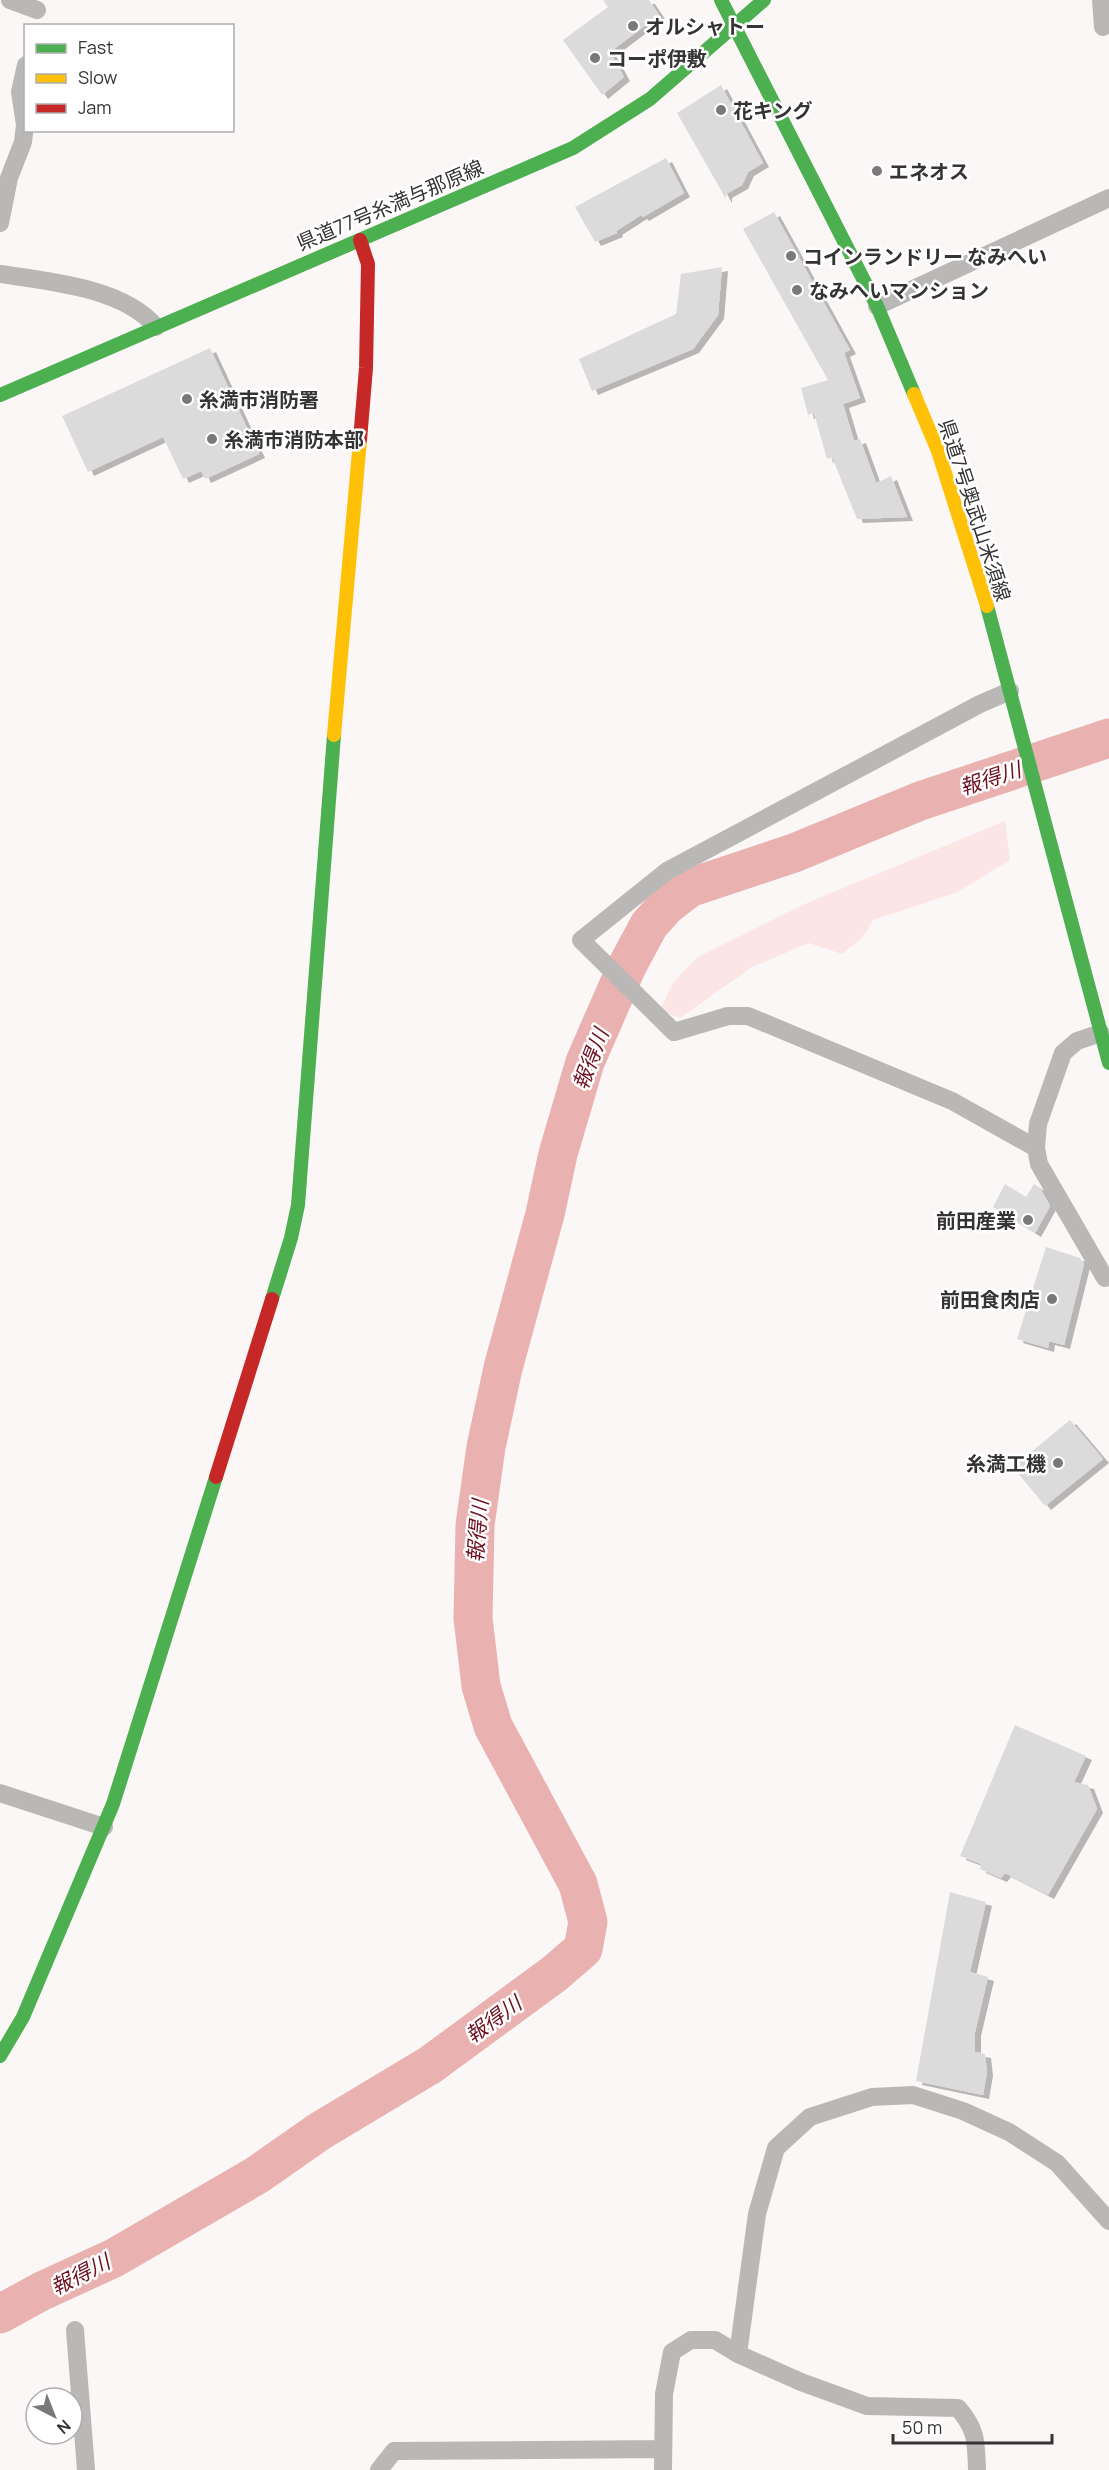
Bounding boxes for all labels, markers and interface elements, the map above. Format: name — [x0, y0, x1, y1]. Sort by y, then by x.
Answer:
place label: オルシャトー — [645, 13, 765, 40]
marker: オルシャトー — [626, 19, 640, 33]
legend — [24, 24, 234, 132]
text: Fast — [78, 35, 113, 59]
place label: コーポ伊敷 — [607, 45, 707, 72]
marker: コーポ伊敷 — [588, 51, 602, 65]
text: Slow — [78, 65, 118, 89]
text: Jam — [78, 95, 112, 119]
place label: 花キング — [733, 97, 812, 124]
marker: 花キング — [714, 103, 728, 117]
street label: 県道77号糸満与那原線 — [292, 153, 488, 257]
place label: エネオス — [889, 158, 969, 185]
marker: エネオス — [870, 164, 884, 178]
place label: コインランドリー なみへい — [803, 243, 1047, 270]
marker: コインランドリー なみへい — [784, 249, 798, 263]
place label: なみへいマンション — [809, 277, 989, 304]
marker: なみへいマンション — [790, 283, 804, 297]
place label: 糸満市消防署 — [199, 386, 319, 413]
marker: 糸満市消防署 — [180, 392, 194, 406]
street label: 県道7号奥武山米須線 — [933, 415, 1017, 605]
place label: 糸満市消防本部 — [224, 426, 364, 453]
marker: 糸満市消防本部 — [205, 432, 219, 446]
water label: 報得川 — [956, 754, 1026, 801]
water label: 報得川 — [566, 1023, 615, 1093]
place label: 前田産業 — [936, 1207, 1016, 1234]
marker: 前田産業 — [1021, 1213, 1035, 1227]
place label: 前田食肉店 — [940, 1286, 1040, 1313]
marker: 前田食肉店 — [1045, 1292, 1059, 1306]
place label: 糸満工機 — [966, 1450, 1046, 1477]
marker: 糸満工機 — [1051, 1456, 1065, 1470]
water label: 報得川 — [460, 1496, 494, 1564]
water label: 報得川 — [459, 1988, 528, 2049]
water label: 報得川 — [46, 2246, 116, 2301]
north arrow — [24, 2386, 84, 2446]
scale bar — [893, 2407, 1052, 2445]
text: N — [52, 2415, 76, 2439]
text: 50 m — [902, 2415, 942, 2439]

